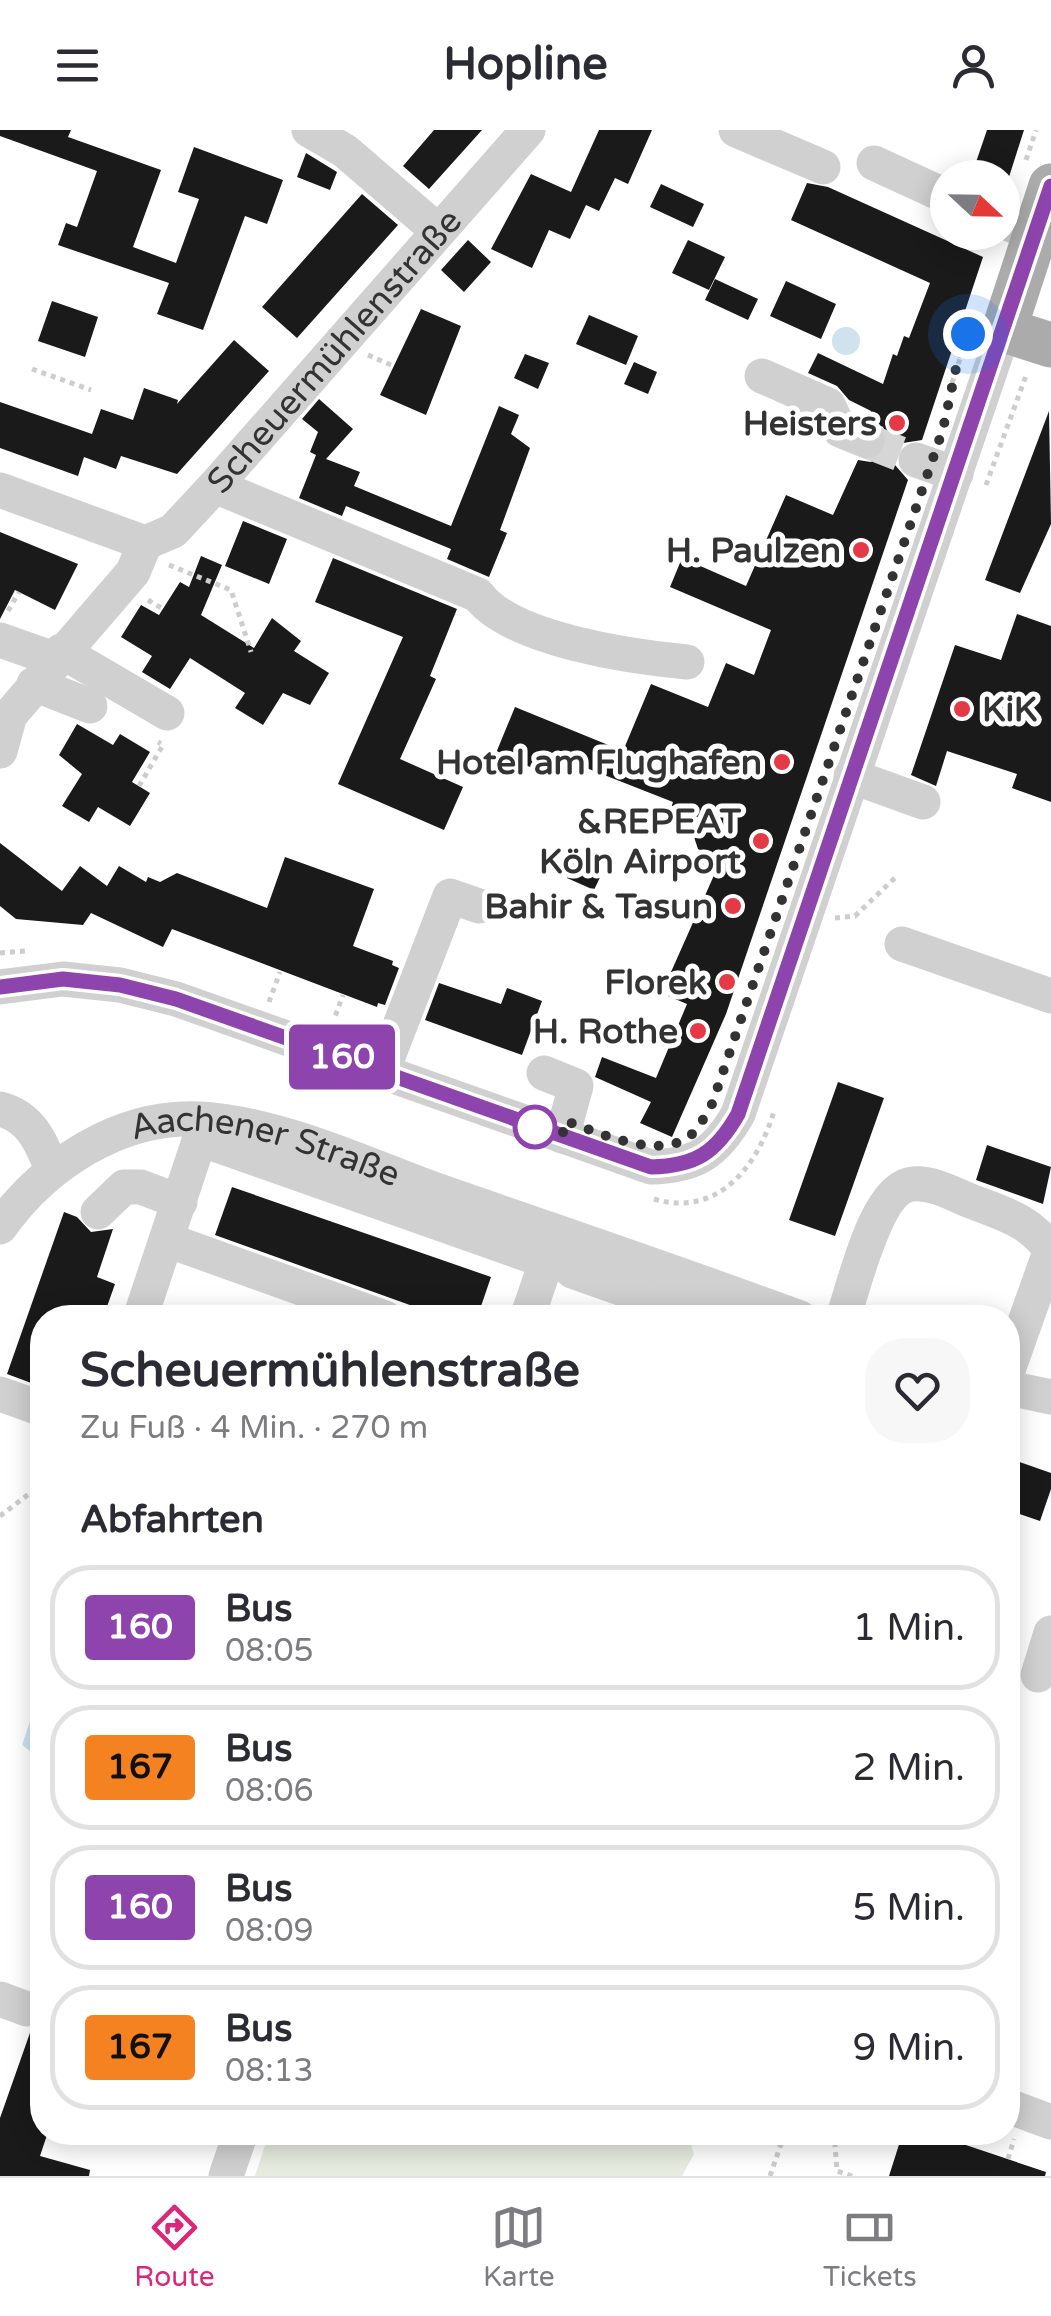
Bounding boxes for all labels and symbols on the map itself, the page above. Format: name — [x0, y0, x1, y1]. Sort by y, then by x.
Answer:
north arrow — [930, 160, 1020, 250]
street label: Scheuermühlenstraße — [198, 201, 471, 502]
your location — [943, 309, 993, 359]
place label: Heisters — [743, 403, 877, 445]
marker: Heisters — [886, 412, 908, 434]
place label: H. Paulzen — [666, 530, 841, 572]
marker: H. Paulzen — [850, 539, 872, 561]
place label: KiK — [982, 689, 1038, 731]
marker: KiK — [951, 698, 973, 720]
place label: Hotel am Flughafen — [436, 742, 762, 784]
marker: Hotel am Flughafen — [771, 751, 793, 773]
place label: &REPEAT Köln Airport — [539, 801, 742, 883]
marker: &REPEAT Köln Airport — [750, 830, 772, 852]
place label: Bahir & Tasun — [484, 886, 713, 928]
marker: Bahir & Tasun — [722, 895, 744, 917]
place label: Florek — [604, 962, 707, 1004]
marker: Florek — [716, 971, 738, 993]
place label: H. Rothe — [533, 1011, 678, 1053]
marker: H. Rothe — [687, 1020, 709, 1042]
line badge: 160 — [284, 1024, 400, 1090]
street label: Aachener Straße — [125, 1099, 406, 1196]
unlabelled marker — [514, 1106, 556, 1148]

